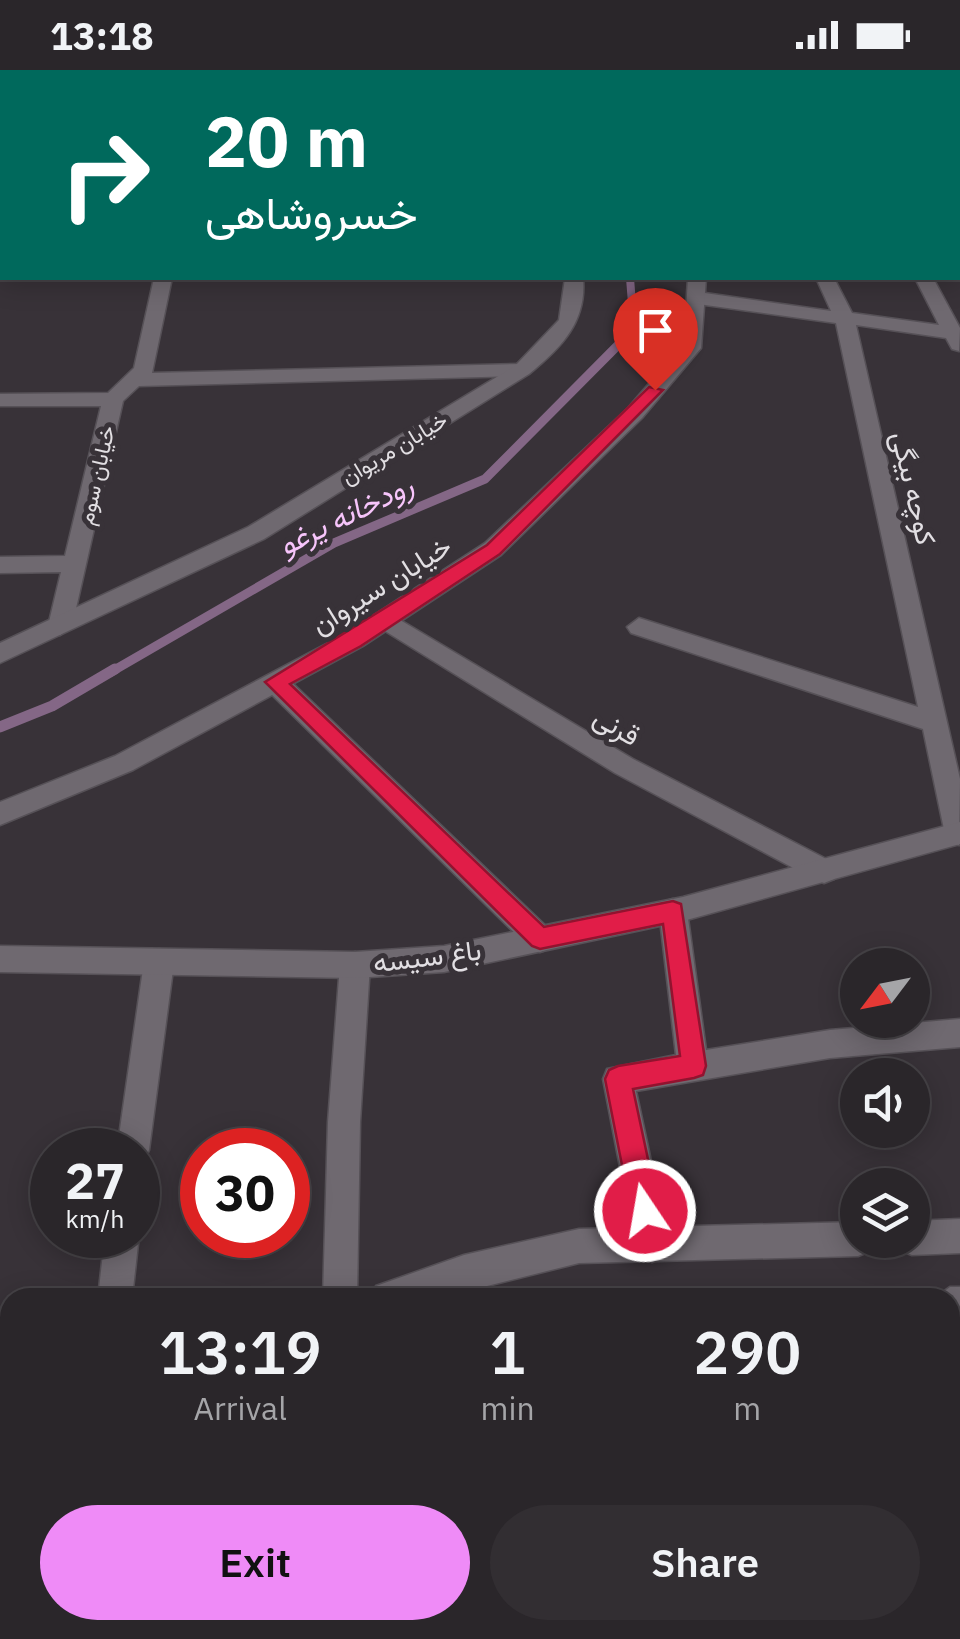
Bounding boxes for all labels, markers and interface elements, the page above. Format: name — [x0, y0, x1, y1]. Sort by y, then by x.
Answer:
text: 13:18 — [50, 11, 154, 60]
text: 20 m — [205, 95, 368, 186]
icon: right — [40, 110, 170, 240]
text: خسروشاهی — [205, 183, 418, 241]
pin — [613, 288, 698, 391]
icon: arrive — [628, 303, 683, 358]
street label: خیابان مریوان — [335, 405, 452, 491]
street label: خیابان سوم — [70, 422, 122, 528]
street label: کوچه بیگی — [882, 427, 946, 549]
water label: رودخانه یرغو — [272, 464, 419, 563]
street label: خیابان سیروان — [304, 527, 458, 642]
street label: قرنی — [587, 697, 647, 754]
street label: باغ سیسه — [371, 931, 483, 981]
north arrow — [840, 948, 930, 1038]
map controls — [840, 948, 930, 1258]
button: sound — [840, 1058, 930, 1148]
speed limit sign: 30 — [180, 1128, 310, 1258]
text: 27 — [65, 1148, 125, 1213]
position arrow — [593, 1159, 697, 1263]
button: layers — [840, 1168, 930, 1258]
text: km/h — [66, 1202, 124, 1235]
text: 13:19 — [159, 1312, 322, 1391]
text: 1 — [490, 1312, 526, 1391]
text: 290 — [693, 1312, 801, 1391]
text: Arrival — [194, 1387, 287, 1429]
text: min — [480, 1387, 535, 1429]
text: m — [733, 1387, 761, 1429]
button: Exit — [40, 1505, 470, 1620]
button: Share — [490, 1505, 920, 1620]

